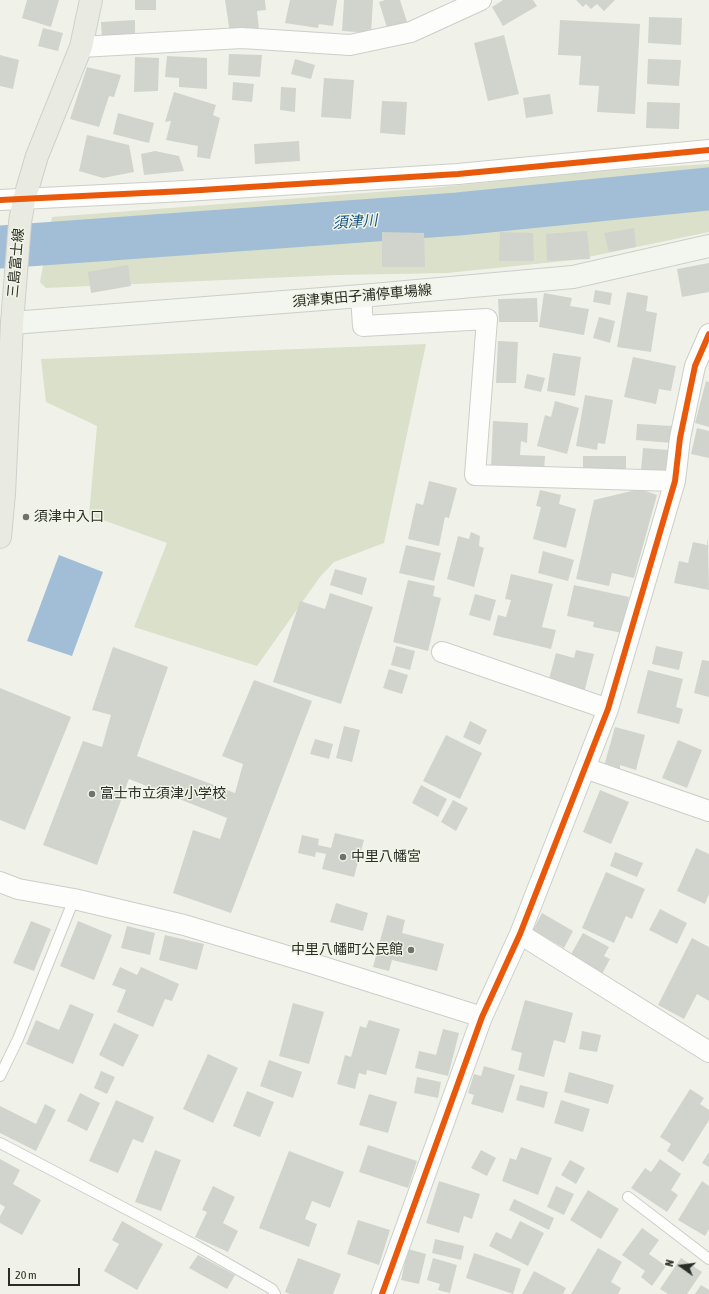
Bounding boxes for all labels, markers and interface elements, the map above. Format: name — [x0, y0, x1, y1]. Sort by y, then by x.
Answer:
water label: 須津川 — [332, 211, 378, 233]
street label: 三島富士線 — [5, 227, 27, 299]
street label: 須津東田子浦停車場線 — [292, 282, 432, 310]
place label: 須津中入口 — [34, 509, 104, 525]
marker: 須津中入口 — [21, 512, 31, 522]
place label: 富士市立須津小学校 — [100, 786, 226, 802]
marker: 富士市立須津小学校 — [87, 789, 97, 799]
place label: 中里八幡宮 — [351, 849, 421, 865]
marker: 中里八幡宮 — [338, 852, 348, 862]
place label: 中里八幡町公民館 — [291, 942, 403, 958]
marker: 中里八幡町公民館 — [406, 945, 416, 955]
north arrow — [661, 1246, 701, 1286]
text: N — [663, 1258, 676, 1268]
scale bar — [10, 1260, 82, 1286]
text: 20 m — [15, 1268, 37, 1282]

